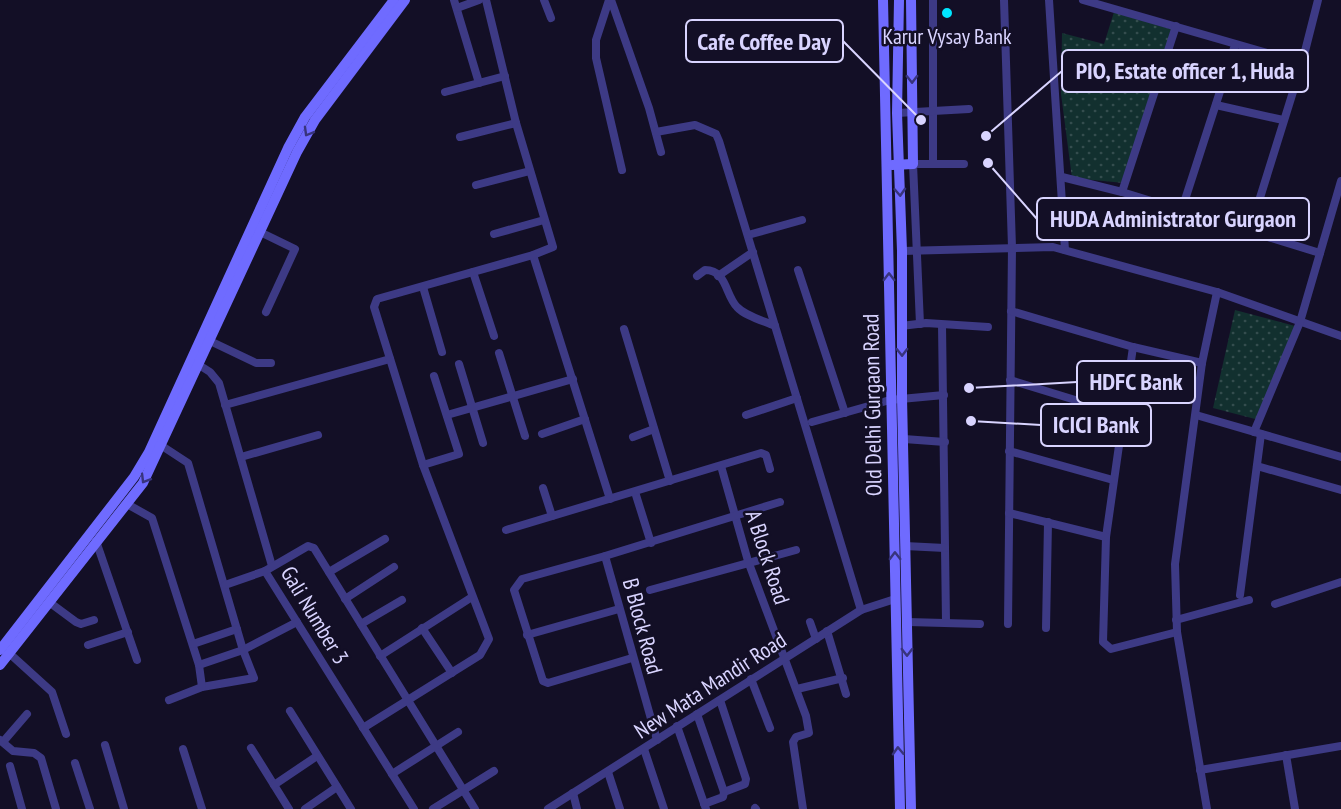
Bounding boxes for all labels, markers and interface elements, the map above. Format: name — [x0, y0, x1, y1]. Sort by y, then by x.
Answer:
marker: Karur Vysay Bank — [940, 6, 954, 20]
callout: Cafe Coffee Day — [686, 20, 843, 62]
place label: Karur Vysay Bank — [883, 22, 1012, 50]
text: Cafe Coffee Day — [697, 26, 831, 57]
callout: PIO, Estate officer 1, Huda — [1062, 50, 1308, 92]
text: PIO, Estate officer 1, Huda — [1076, 55, 1294, 86]
one-way arrow — [905, 75, 918, 84]
one-way arrow — [304, 126, 315, 136]
one-way arrow — [893, 188, 906, 197]
callout: HUDA Administrator Gurgaon — [1037, 198, 1309, 240]
text: HUDA Administrator Gurgaon — [1050, 203, 1296, 234]
one-way arrow — [883, 272, 895, 281]
street label: Old Delhi Gurgaon Road — [856, 314, 888, 496]
one-way arrow — [895, 347, 908, 356]
callout: HDFC Bank — [1077, 361, 1195, 403]
text: HDFC Bank — [1089, 366, 1183, 397]
callout: ICICI Bank — [1041, 404, 1151, 446]
text: ICICI Bank — [1053, 409, 1139, 440]
one-way arrow — [140, 473, 152, 483]
street label: A Block Road — [740, 506, 796, 608]
one-way arrow — [889, 551, 901, 560]
street label: Gali Number 3 — [275, 561, 355, 669]
street label: B Block Road — [617, 575, 669, 677]
street label: New Mata Mandir Road — [629, 626, 791, 744]
one-way arrow — [901, 647, 913, 656]
one-way arrow — [891, 746, 904, 755]

